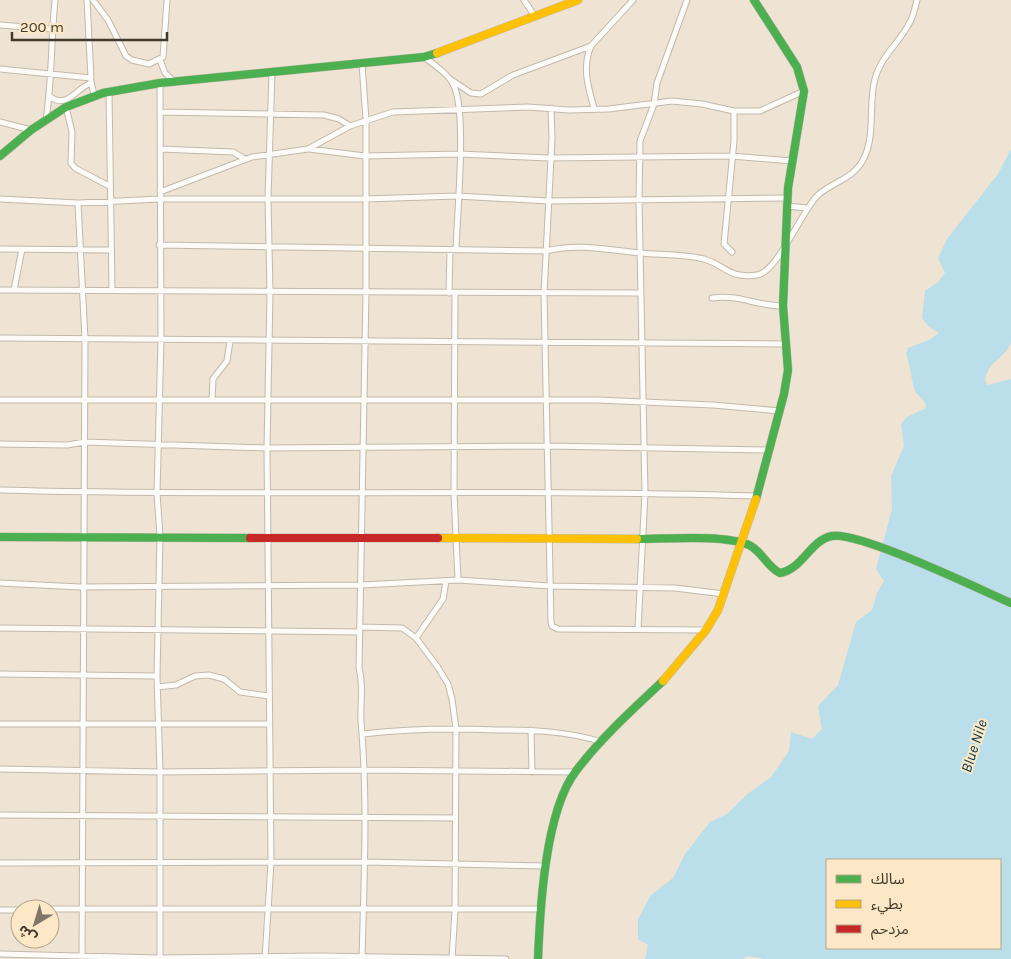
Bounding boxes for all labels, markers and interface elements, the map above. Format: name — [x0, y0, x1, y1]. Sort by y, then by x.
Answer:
scale bar — [12, 10, 168, 42]
text: 200 m — [20, 18, 64, 36]
water label: Blue Nile — [957, 717, 991, 775]
legend — [826, 859, 1001, 949]
text: سالك — [871, 870, 905, 888]
text: بطيء — [871, 895, 903, 915]
north arrow — [10, 899, 60, 949]
text: مزدحم — [871, 920, 909, 940]
text: ش — [15, 921, 40, 946]

